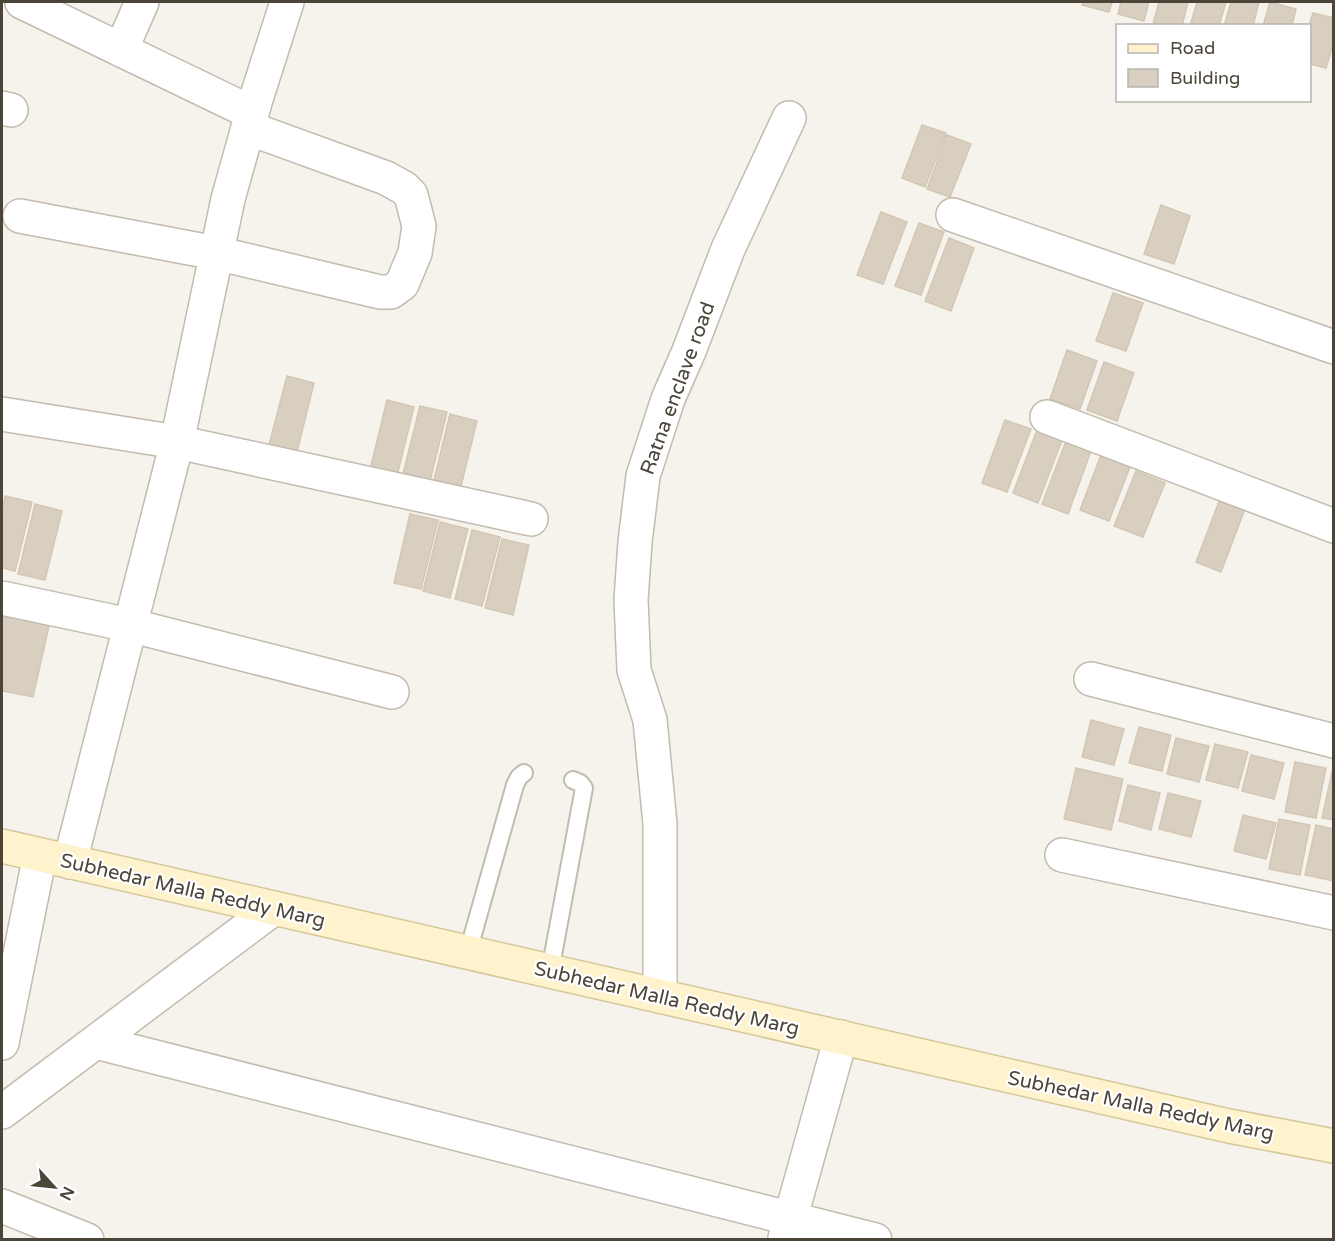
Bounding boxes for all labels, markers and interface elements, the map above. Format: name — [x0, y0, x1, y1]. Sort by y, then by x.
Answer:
legend — [1116, 24, 1311, 102]
text: Road — [1170, 37, 1215, 59]
text: Building — [1170, 67, 1240, 89]
street label: Ratna enclave road — [636, 299, 720, 478]
street label: Subhedar Malla Reddy Marg — [58, 849, 328, 933]
street label: Subhedar Malla Reddy Marg — [532, 957, 802, 1041]
street label: Subhedar Malla Reddy Marg — [1006, 1066, 1276, 1146]
north arrow — [24, 1157, 84, 1217]
text: N — [55, 1183, 78, 1204]

